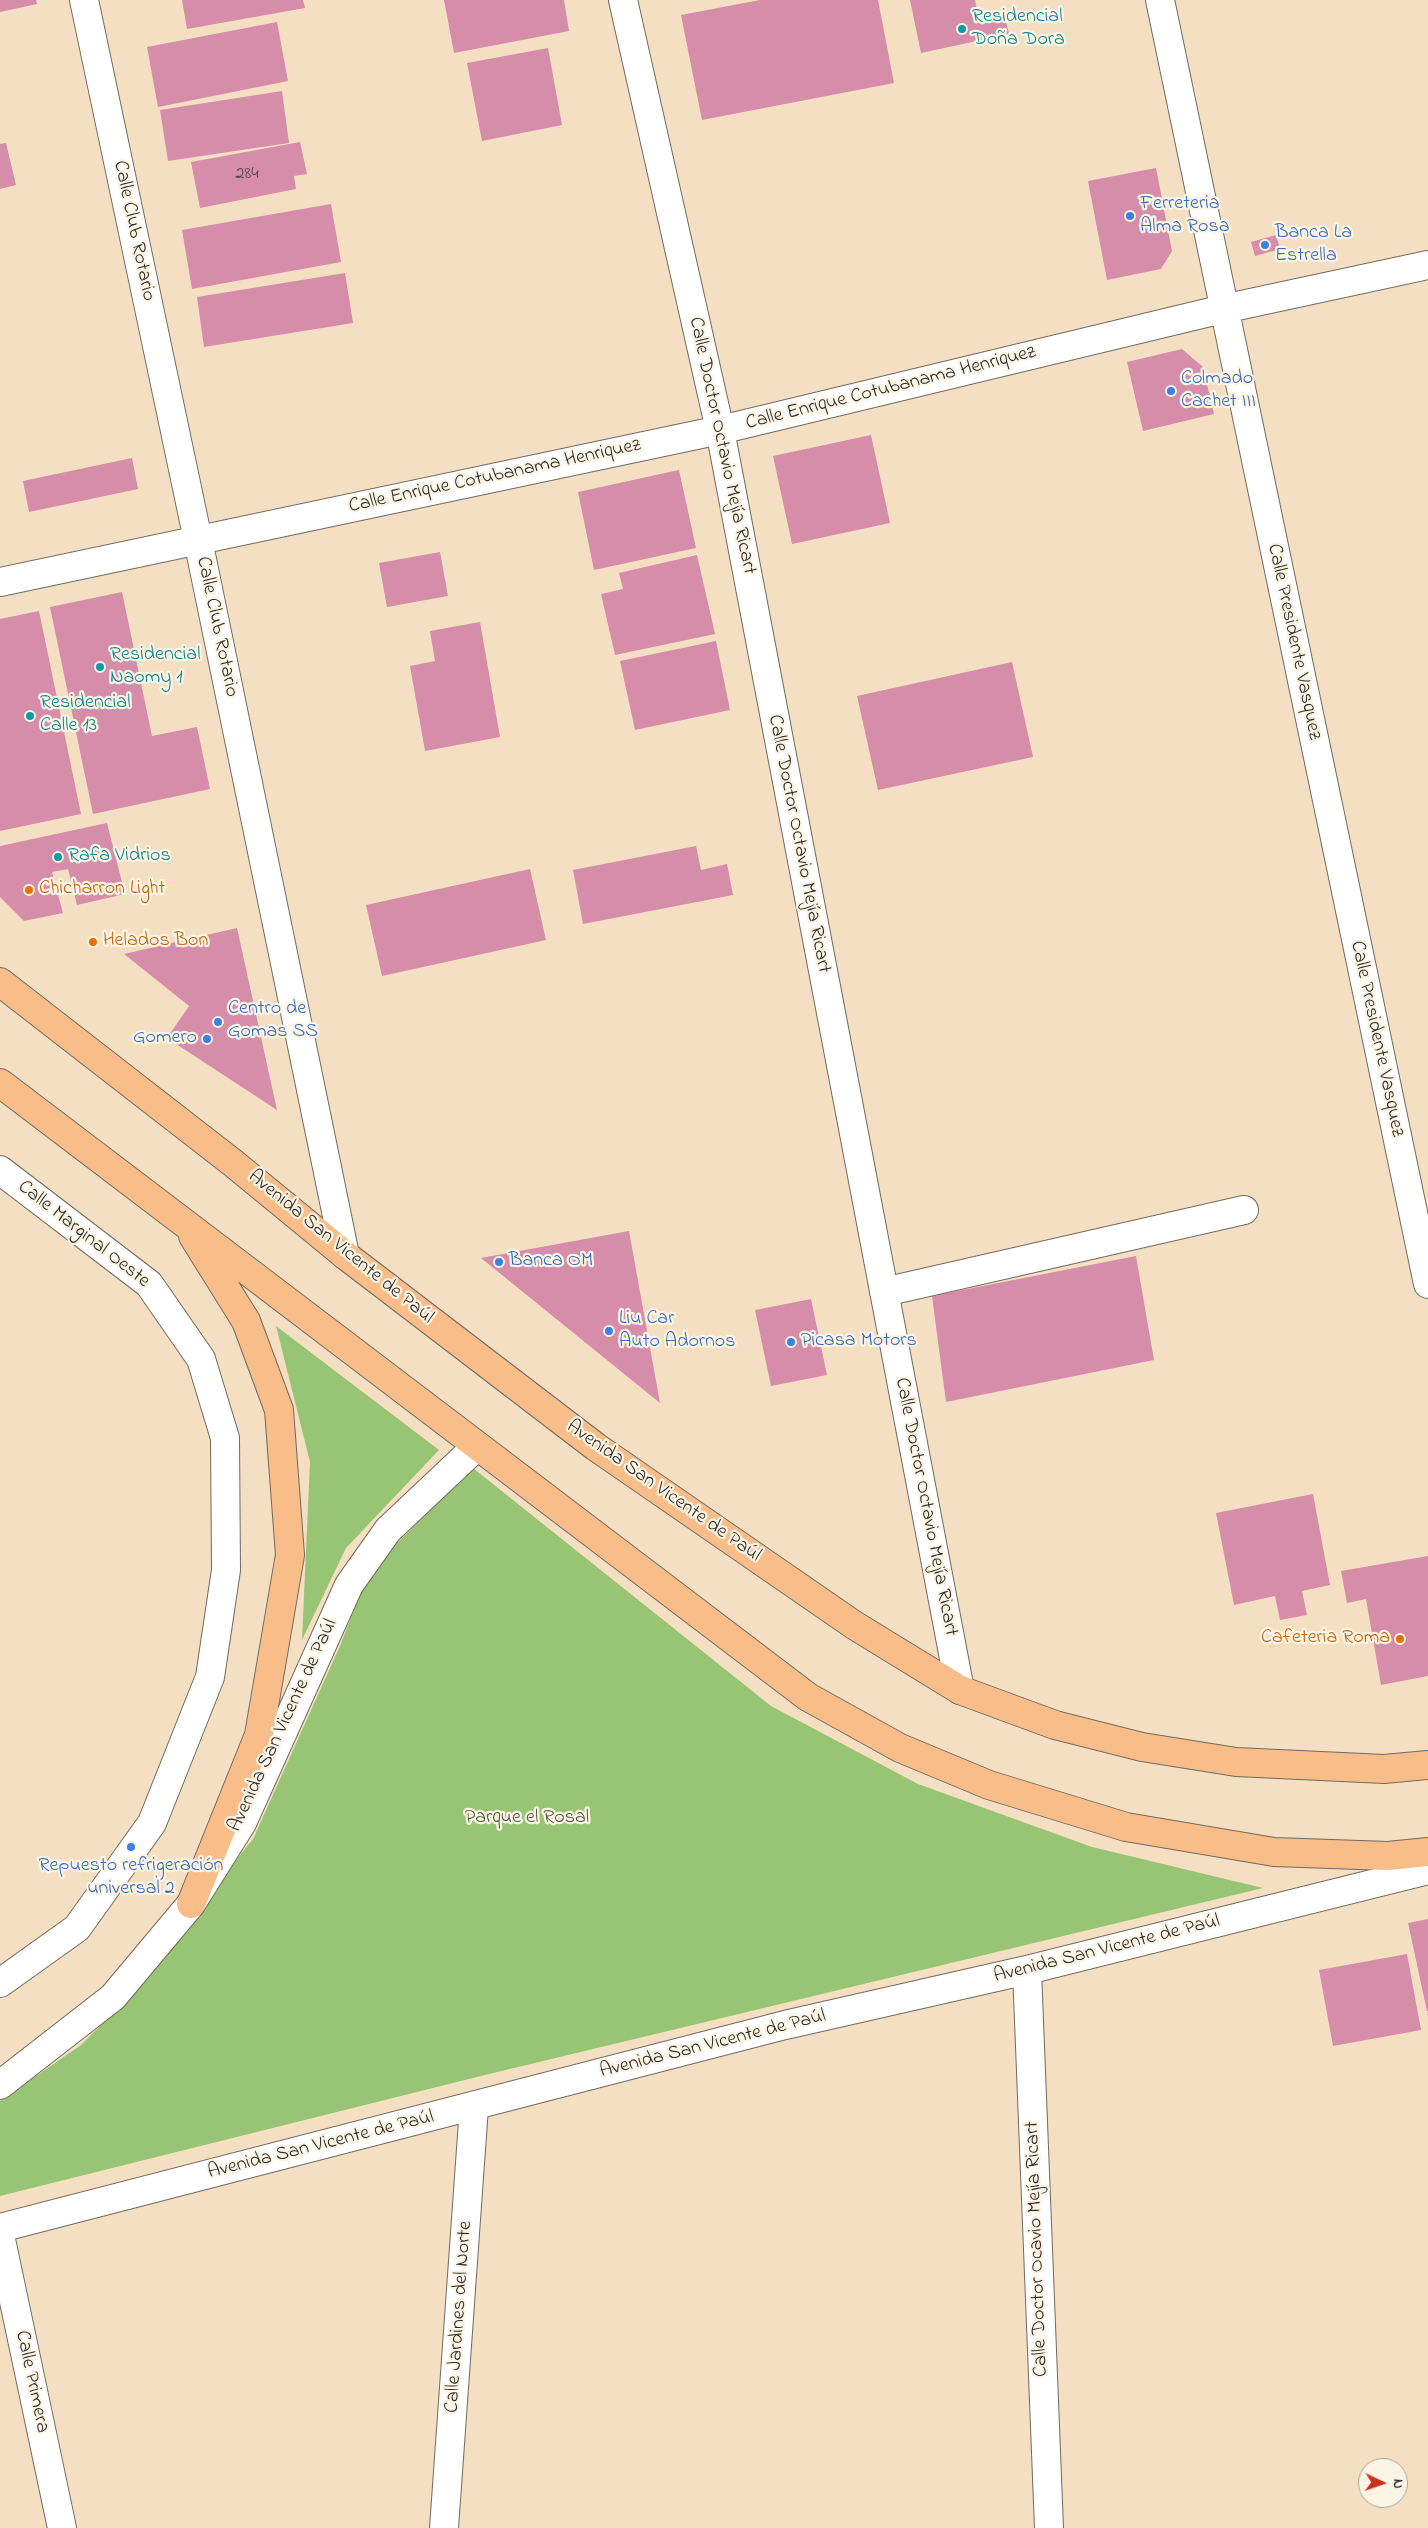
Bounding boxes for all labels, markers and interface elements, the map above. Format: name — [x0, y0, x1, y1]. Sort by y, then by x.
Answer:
place label: Residencial Doña Dora — [972, 6, 1065, 53]
marker: Residencial Doña Dora — [956, 23, 968, 35]
street label: Calle Club Rotario — [106, 159, 160, 303]
house number: 284 — [235, 164, 259, 186]
place label: Ferreteria Alma Rosa — [1140, 193, 1229, 240]
marker: Ferreteria Alma Rosa — [1124, 210, 1136, 222]
place label: Banca La Estrella — [1275, 222, 1352, 269]
marker: Banca La Estrella — [1259, 239, 1271, 251]
street label: Calle Doctor Octavio Mejía Ricart — [682, 315, 760, 577]
street label: Calle Enrique Cotubanama Henriquez — [744, 341, 1038, 437]
place label: Colmado Cachet III — [1181, 368, 1256, 415]
marker: Colmado Cachet III — [1165, 385, 1177, 397]
street label: Calle Enrique Cotubanama Henriquez — [347, 434, 643, 520]
street label: Calle Presidente Vasquez — [1260, 542, 1326, 742]
street label: Calle Club Rotario — [189, 555, 243, 699]
place label: Residencial Naomy 1 — [110, 644, 200, 691]
marker: Residencial Naomy 1 — [94, 661, 106, 673]
place label: Residencial Calle 13 — [40, 692, 130, 739]
marker: Residencial Calle 13 — [24, 710, 36, 722]
street label: Calle Doctor Octavio Mejía Ricart — [761, 713, 835, 975]
place label: Rafa Vidrios — [68, 845, 171, 869]
marker: Rafa Vidrios — [52, 851, 64, 863]
place label: Chicharron Light — [39, 878, 165, 902]
marker: Chicharron Light — [23, 884, 35, 896]
place label: Helados Bon — [103, 930, 208, 954]
marker: Helados Bon — [87, 936, 99, 948]
street label: Calle Presidente Vasquez — [1343, 939, 1409, 1139]
place label: Centro de Gomas SS — [228, 998, 318, 1045]
marker: Centro de Gomas SS — [212, 1016, 224, 1028]
place label: Gomero — [133, 1027, 197, 1051]
marker: Gomero — [201, 1033, 213, 1045]
street label: Avenida San Vicente de Paúl — [242, 1166, 438, 1330]
street label: Calle Marginal Oeste — [12, 1176, 154, 1294]
place label: Banca OM — [509, 1250, 593, 1274]
marker: Banca OM — [493, 1256, 505, 1268]
place label: Liu Car Auto Adornos — [619, 1308, 735, 1355]
marker: Liu Car Auto Adornos — [603, 1325, 615, 1337]
place label: Picasa Motors — [801, 1330, 917, 1354]
marker: Picasa Motors — [785, 1336, 797, 1348]
street label: Calle Doctor Octavio Mejía Ricart — [888, 1376, 962, 1638]
street label: Avenida San Vicente de Paúl — [561, 1416, 765, 1568]
street label: Avenida San Vicente de Paúl — [224, 1616, 344, 1836]
place label: Cafeteria Roma — [1261, 1627, 1390, 1651]
marker: Cafeteria Roma — [1394, 1633, 1406, 1645]
park label: Parque el Rosal — [465, 1807, 589, 1831]
marker: Repuesto refrigeración universal 2 — [125, 1841, 137, 1853]
place label: Repuesto refrigeración universal 2 — [39, 1855, 223, 1902]
street label: Avenida San Vicente de Paúl — [991, 1910, 1223, 1990]
street label: Avenida San Vicente de Paúl — [597, 2005, 829, 2085]
street label: Avenida San Vicente de Paúl — [205, 2106, 437, 2186]
street label: Calle Doctor Ocavio Mejía Ricart — [1022, 2121, 1054, 2377]
street label: Calle Jardines del Norte — [441, 2220, 479, 2414]
street label: Calle Primera — [8, 2329, 54, 2435]
north arrow — [1358, 2458, 1408, 2508]
text: N — [1387, 2478, 1408, 2489]

